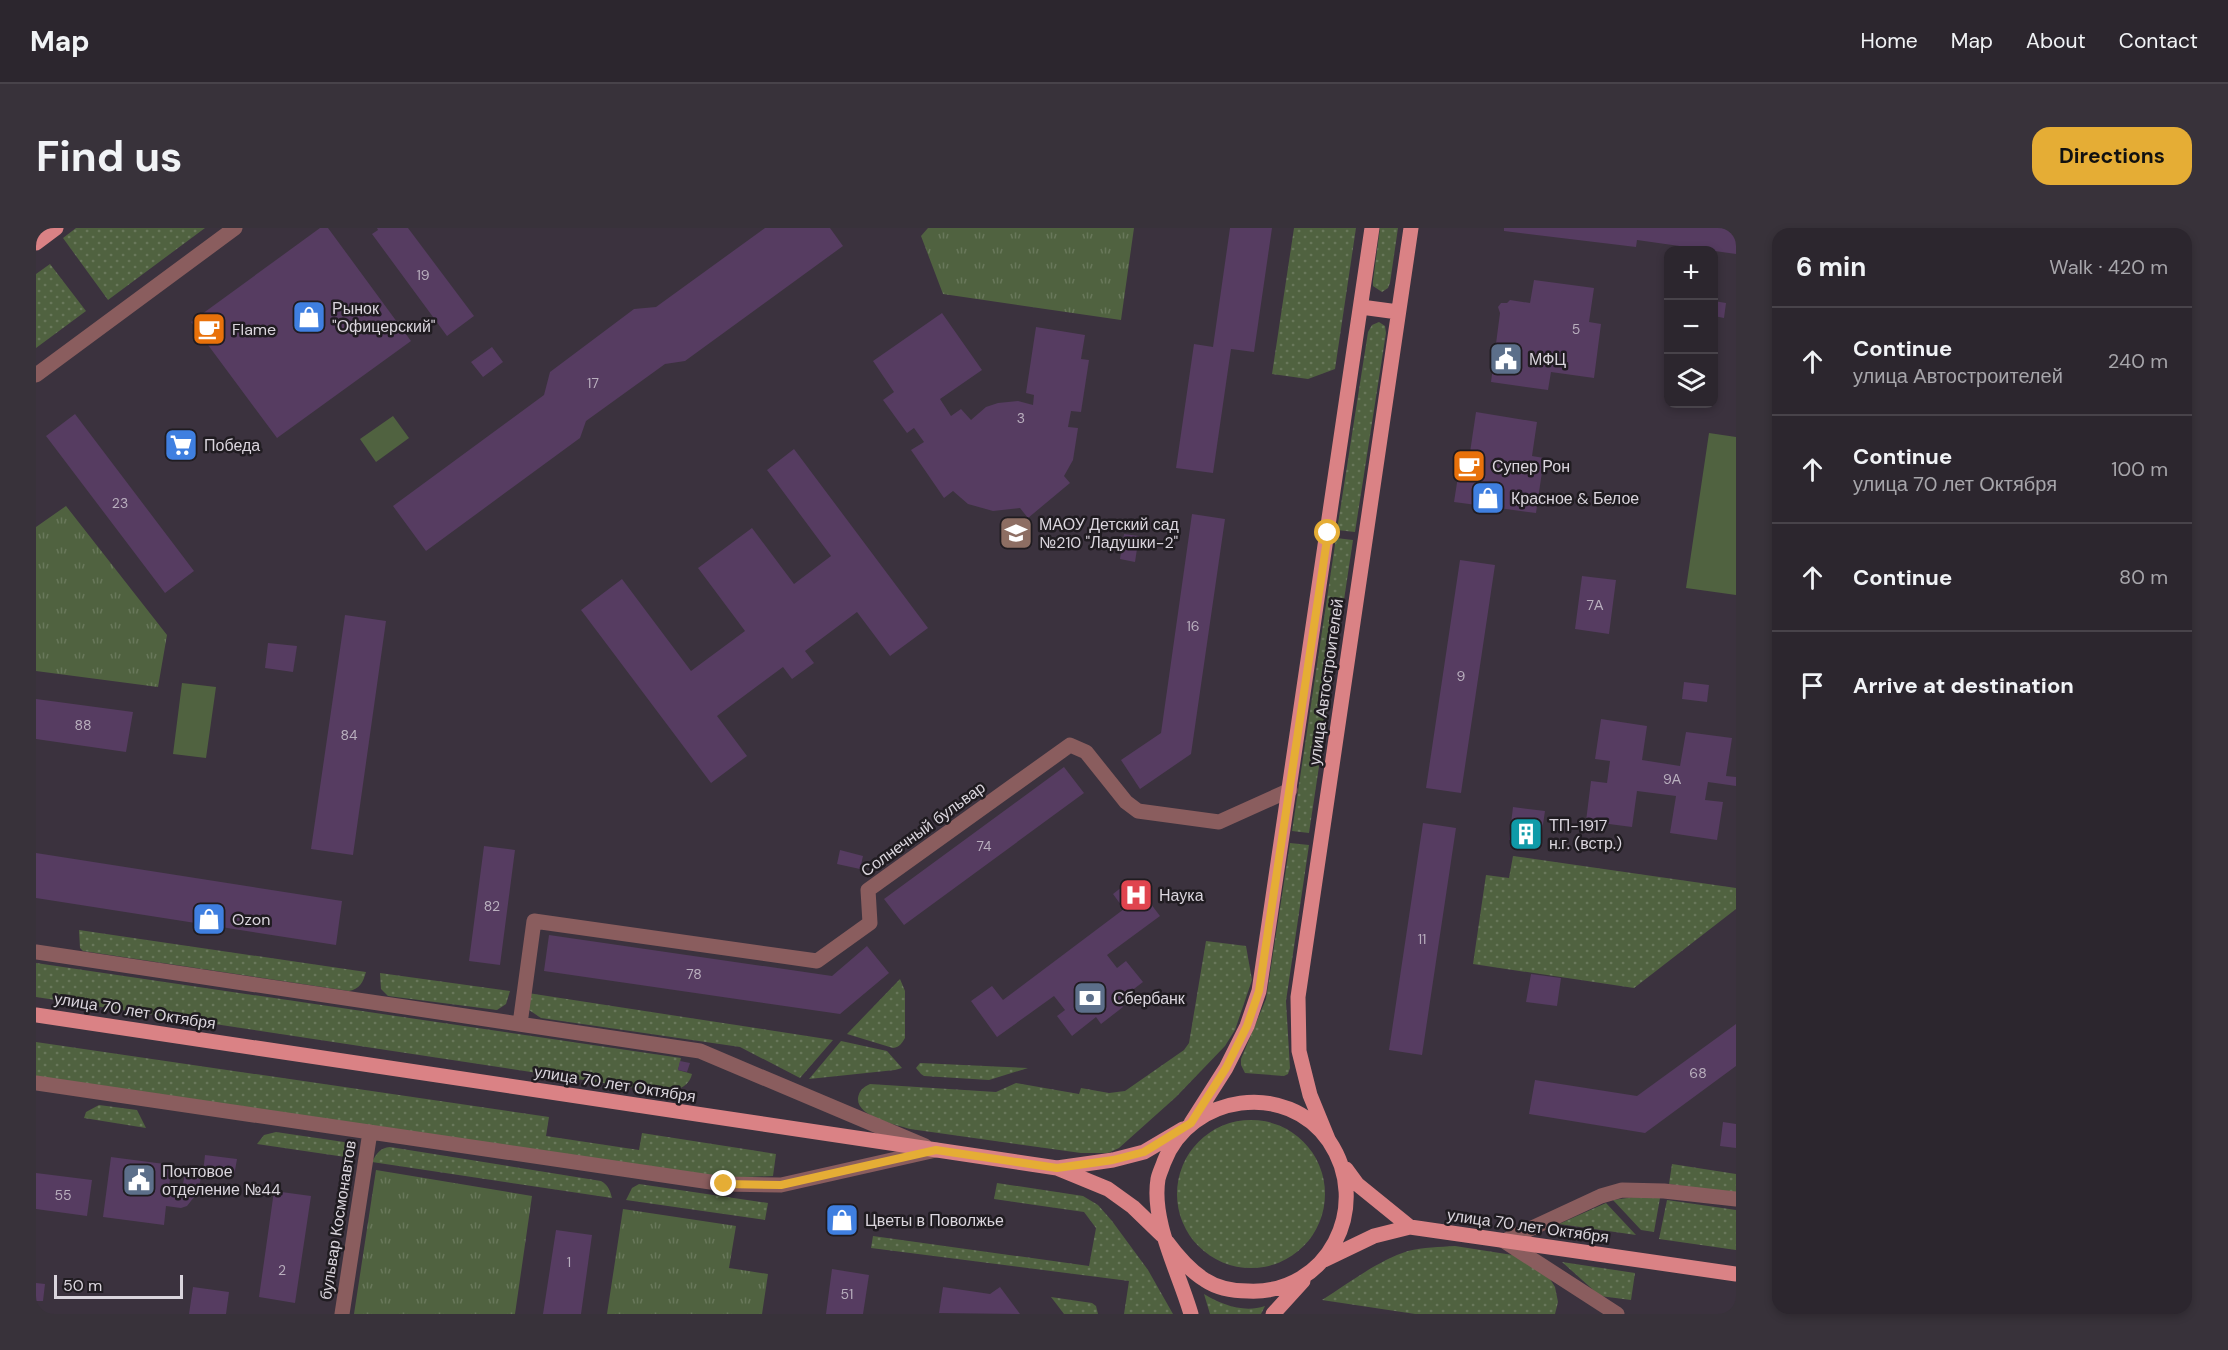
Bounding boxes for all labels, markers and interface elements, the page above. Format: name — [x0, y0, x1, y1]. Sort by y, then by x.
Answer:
text: Map — [30, 23, 90, 60]
text: Home — [1860, 27, 1918, 55]
text: Map — [1951, 27, 1993, 55]
text: About — [2026, 27, 2086, 55]
text: Contact — [2119, 27, 2198, 55]
button: Directions — [2032, 127, 2192, 185]
text: Find us — [36, 129, 182, 184]
map controls — [1664, 246, 1718, 408]
button: + — [1664, 246, 1718, 300]
text: 6 min — [1796, 250, 1866, 284]
text: Walk · 420 m — [2049, 254, 2168, 280]
house number: 19 — [416, 266, 430, 284]
place label: Рынок "Офицерский" — [332, 298, 436, 337]
shop icon: Рынок "Офицерский" — [291, 299, 327, 335]
button: − — [1664, 300, 1718, 354]
cafe icon: Flame — [191, 311, 227, 347]
place label: Flame — [232, 319, 276, 340]
house number: 5 — [1572, 320, 1580, 338]
text: Continue — [1853, 334, 1952, 363]
public building icon: МФЦ — [1488, 341, 1524, 377]
icon: ahead — [1796, 345, 1829, 378]
text: 240 m — [2108, 348, 2168, 374]
place label: МФЦ — [1529, 349, 1566, 370]
button: layers — [1664, 354, 1718, 408]
text: улица Автостроителей — [1853, 363, 2063, 389]
house number: 17 — [587, 374, 599, 392]
house number: 3 — [1017, 409, 1025, 427]
supermarket icon: Победа — [163, 427, 199, 463]
place label: Победа — [204, 435, 260, 456]
text: Continue — [1853, 442, 1952, 471]
cafe icon: Супер Рон — [1451, 448, 1487, 484]
icon: ahead — [1796, 453, 1829, 486]
place label: Супер Рон — [1492, 456, 1570, 477]
text: 100 m — [2111, 456, 2168, 482]
text: улица 70 лет Октября — [1853, 471, 2057, 497]
shop icon: Красное & Белое — [1470, 480, 1506, 516]
place label: Красное & Белое — [1511, 488, 1639, 509]
house number: 23 — [112, 494, 128, 512]
place label: МАОУ Детский сад №210 "Ладушки-2" — [1039, 514, 1180, 553]
school or university icon: МАОУ Детский сад №210 "Ладушки-2" — [998, 515, 1034, 551]
route start — [1314, 519, 1340, 545]
icon: ahead — [1796, 561, 1829, 594]
text: Continue — [1853, 563, 1952, 592]
text: 80 m — [2119, 564, 2168, 590]
house number: 7А — [1587, 596, 1604, 614]
street label: улица Автостроителей — [1304, 597, 1348, 767]
house number: 16 — [1186, 617, 1200, 635]
house number: 9 — [1457, 667, 1466, 685]
icon: arrive — [1796, 669, 1829, 702]
text: Arrive at destination — [1853, 671, 2074, 700]
house number: 88 — [74, 716, 92, 734]
house number: 84 — [340, 726, 358, 744]
house number: 9А — [1663, 770, 1682, 788]
street label: Солнечный бульвар — [857, 777, 989, 881]
place label: ТП-1917 н.г. (встр.) — [1549, 815, 1622, 854]
building icon: ТП-1917 н.г. (встр.) — [1508, 816, 1544, 852]
house number: 74 — [976, 837, 992, 855]
hospital icon: Наука — [1118, 877, 1154, 913]
place label: Наука — [1159, 885, 1204, 906]
house number: 82 — [484, 897, 500, 915]
shop icon: Ozon — [191, 901, 227, 937]
place label: Ozon — [232, 909, 270, 930]
house number: 11 — [1418, 930, 1426, 948]
house number: 78 — [686, 965, 702, 983]
bank icon: Сбербанк — [1072, 980, 1108, 1016]
street label: улица 70 лет Октября — [53, 988, 217, 1034]
place label: Сбербанк — [1113, 988, 1186, 1009]
street label: улица 70 лет Октября — [533, 1061, 697, 1107]
house number: 68 — [1689, 1064, 1707, 1082]
street label: бульвар Космонавтов — [315, 1139, 361, 1301]
place label: Почтовое отделение №44 — [162, 1161, 281, 1200]
public building icon: Почтовое отделение №44 — [121, 1162, 157, 1198]
route end — [710, 1170, 736, 1196]
house number: 55 — [54, 1186, 72, 1204]
shop icon: Цветы в Поволжье — [824, 1202, 860, 1238]
street label: улица 70 лет Октября — [1446, 1204, 1610, 1248]
place label: Цветы в Поволжье — [865, 1210, 1004, 1231]
house number: 1 — [567, 1253, 571, 1271]
house number: 2 — [278, 1261, 286, 1279]
scale bar — [54, 1272, 183, 1300]
text: 50 m — [63, 1275, 102, 1296]
house number: 51 — [841, 1285, 853, 1303]

